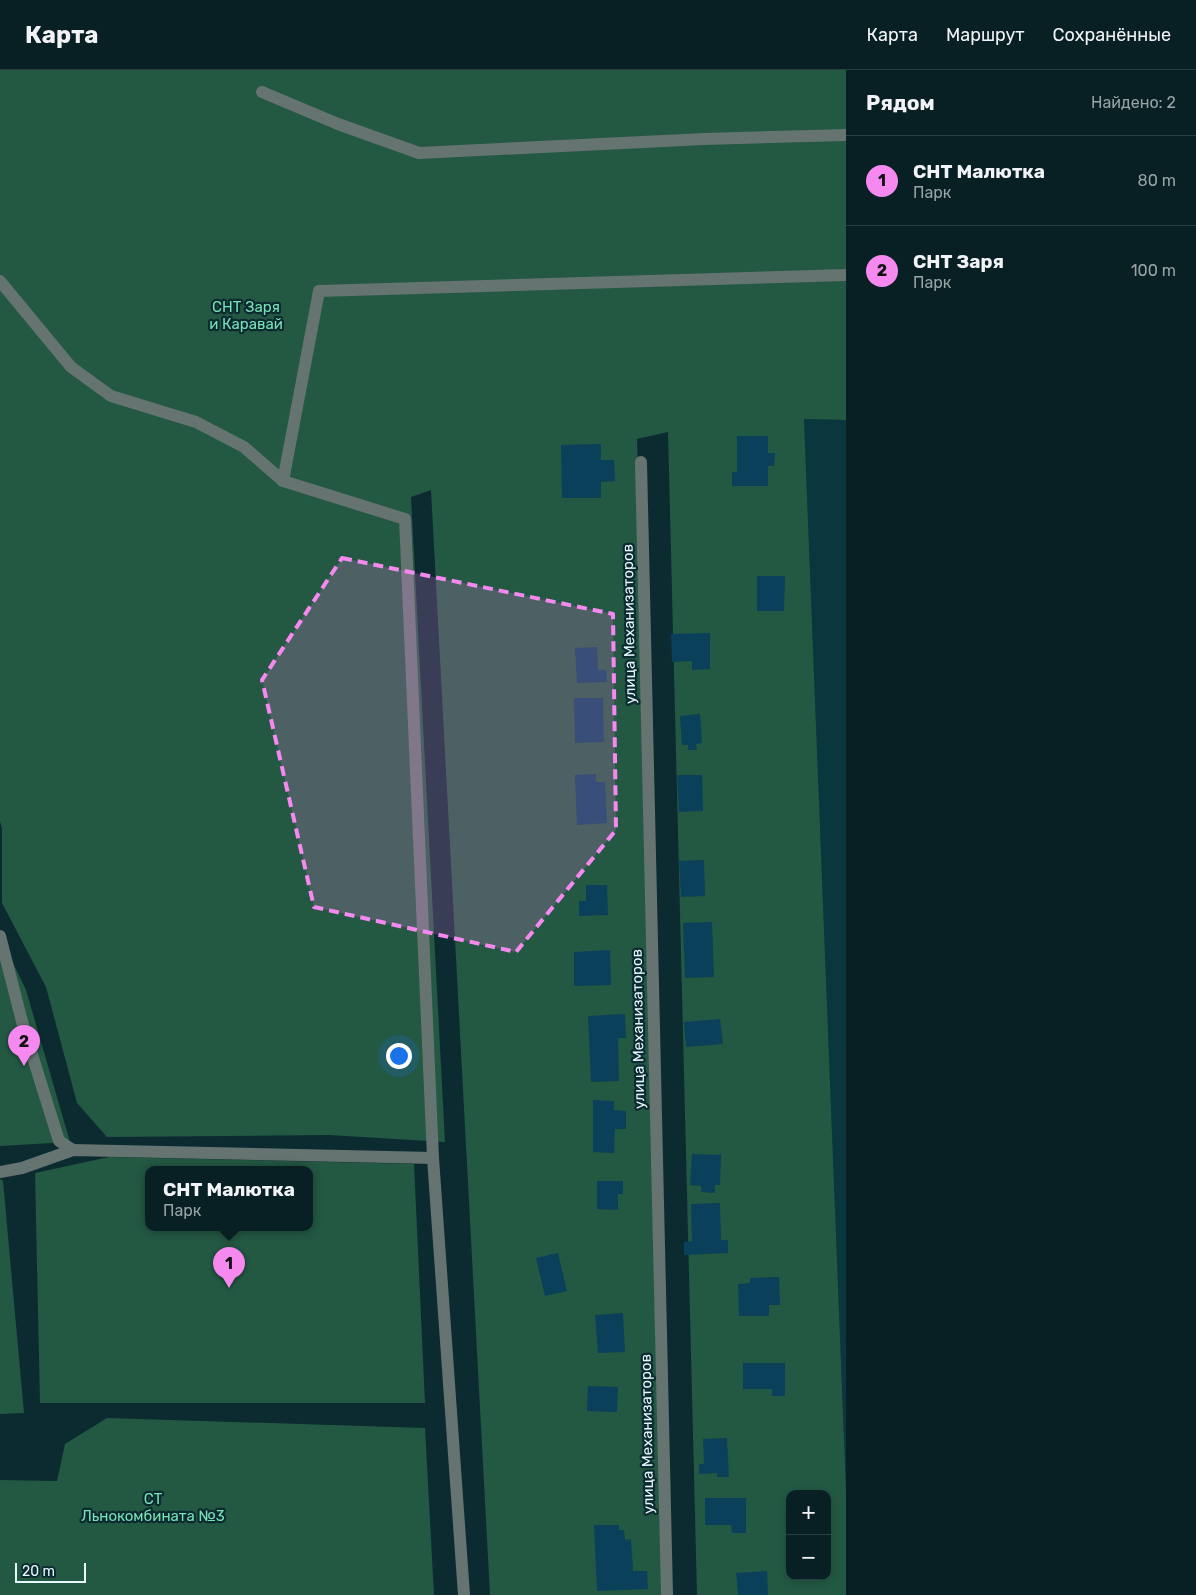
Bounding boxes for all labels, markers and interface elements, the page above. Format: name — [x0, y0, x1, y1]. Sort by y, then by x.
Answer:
text: Карта — [25, 21, 98, 49]
text: Карта — [867, 24, 918, 46]
text: Маршрут — [946, 24, 1025, 46]
text: Сохранённые — [1053, 24, 1171, 46]
text: Рядом — [866, 90, 935, 115]
text: Найдено: 2 — [1091, 93, 1176, 112]
text: СНТ Малютка — [913, 160, 1045, 183]
text: 1 — [878, 171, 886, 190]
text: 80 m — [1138, 171, 1176, 190]
text: Парк — [913, 183, 951, 202]
text: СНТ Заря — [913, 250, 1004, 273]
text: 2 — [877, 261, 887, 280]
text: 100 m — [1131, 261, 1176, 280]
text: Парк — [913, 273, 951, 292]
park label: СНТ Заря и Каравай — [209, 298, 283, 333]
street label: улица Механизаторов — [619, 544, 639, 704]
street label: улица Механизаторов — [628, 949, 648, 1109]
pin: 2 — [8, 1025, 40, 1066]
your location — [386, 1043, 412, 1069]
popup — [145, 1166, 313, 1231]
text: СНТ Малютка — [163, 1178, 295, 1201]
text: Парк — [163, 1201, 201, 1220]
pin: 1 — [213, 1247, 245, 1288]
street label: улица Механизаторов — [637, 1354, 657, 1514]
park label: СТ Льнокомбината №3 — [81, 1490, 225, 1525]
map controls — [786, 1490, 831, 1580]
button: + — [786, 1490, 831, 1535]
button: − — [786, 1535, 831, 1580]
scale bar — [15, 1560, 86, 1583]
text: 20 m — [22, 1563, 55, 1580]

